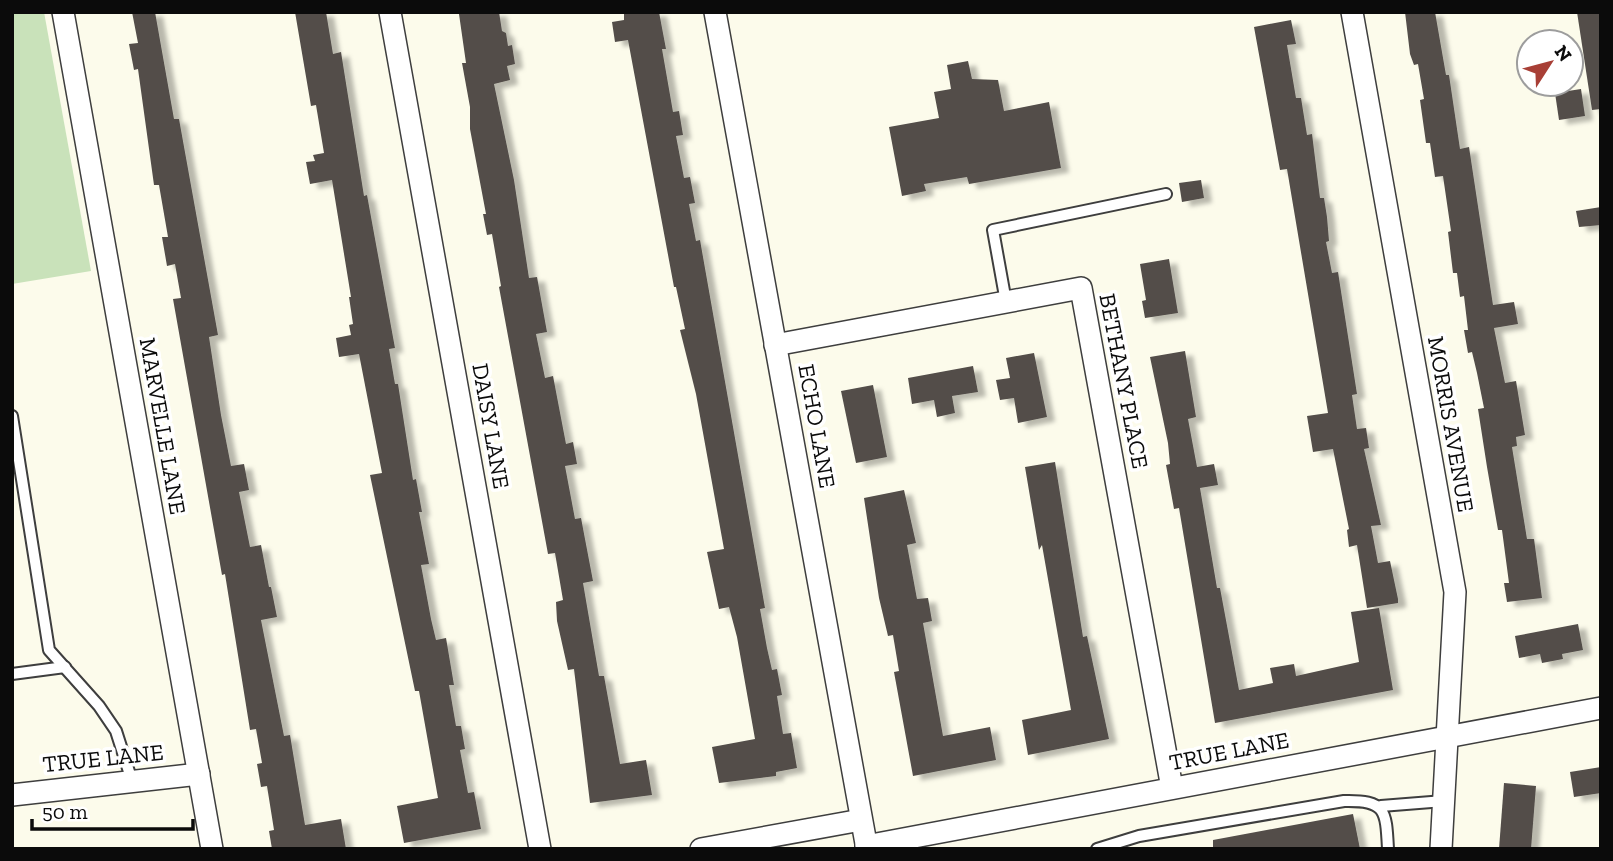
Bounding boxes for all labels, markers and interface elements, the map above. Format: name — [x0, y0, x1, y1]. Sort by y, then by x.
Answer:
north arrow — [1515, 28, 1585, 98]
text: N — [1550, 41, 1577, 66]
street label: BETHANY PLACE — [1093, 291, 1155, 471]
street label: MORRIS AVENUE — [1422, 334, 1480, 514]
street label: MARVELLE LANE — [134, 335, 192, 517]
street label: DAISY LANE — [466, 361, 516, 491]
street label: ECHO LANE — [792, 362, 842, 490]
street label: TRUE LANE — [1167, 726, 1291, 776]
street label: TRUE LANE — [41, 738, 165, 778]
scale bar — [32, 788, 192, 832]
text: 50 m — [42, 799, 88, 824]

